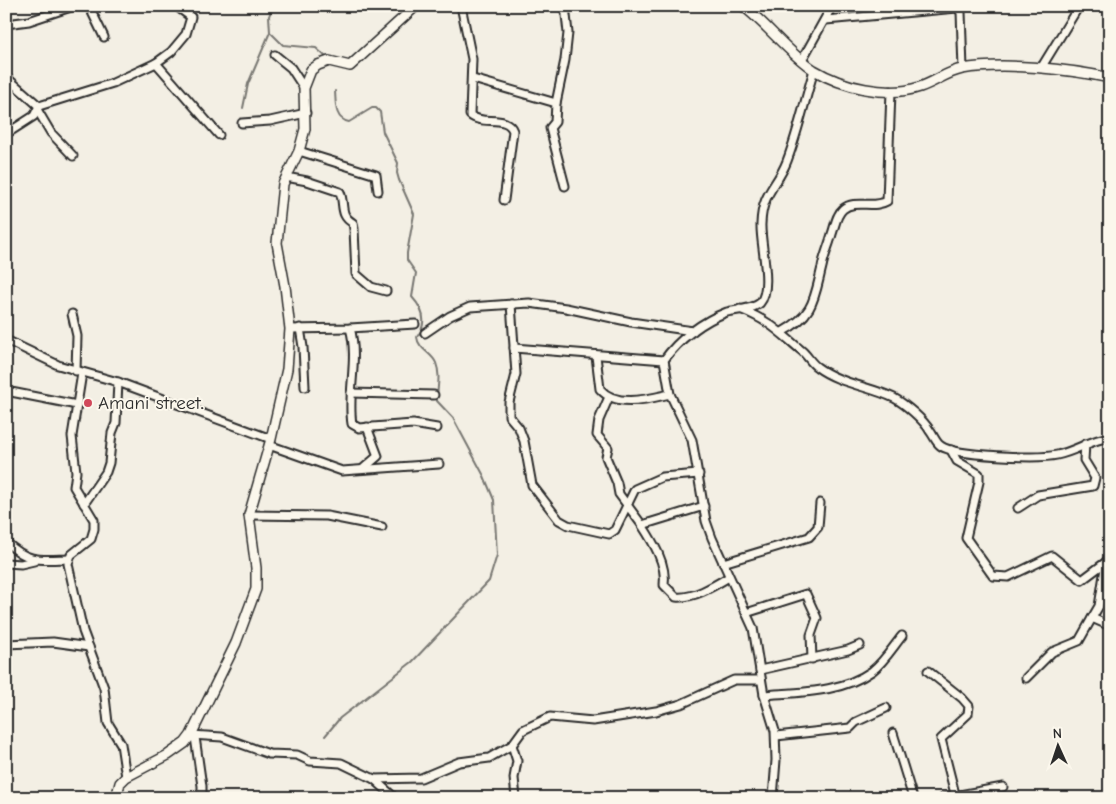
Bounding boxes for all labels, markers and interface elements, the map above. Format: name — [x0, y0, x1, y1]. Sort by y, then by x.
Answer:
place label: Amani street. — [98, 392, 204, 414]
marker: Amani street. — [82, 397, 94, 409]
north arrow — [1034, 722, 1084, 772]
text: N — [1052, 725, 1062, 742]

